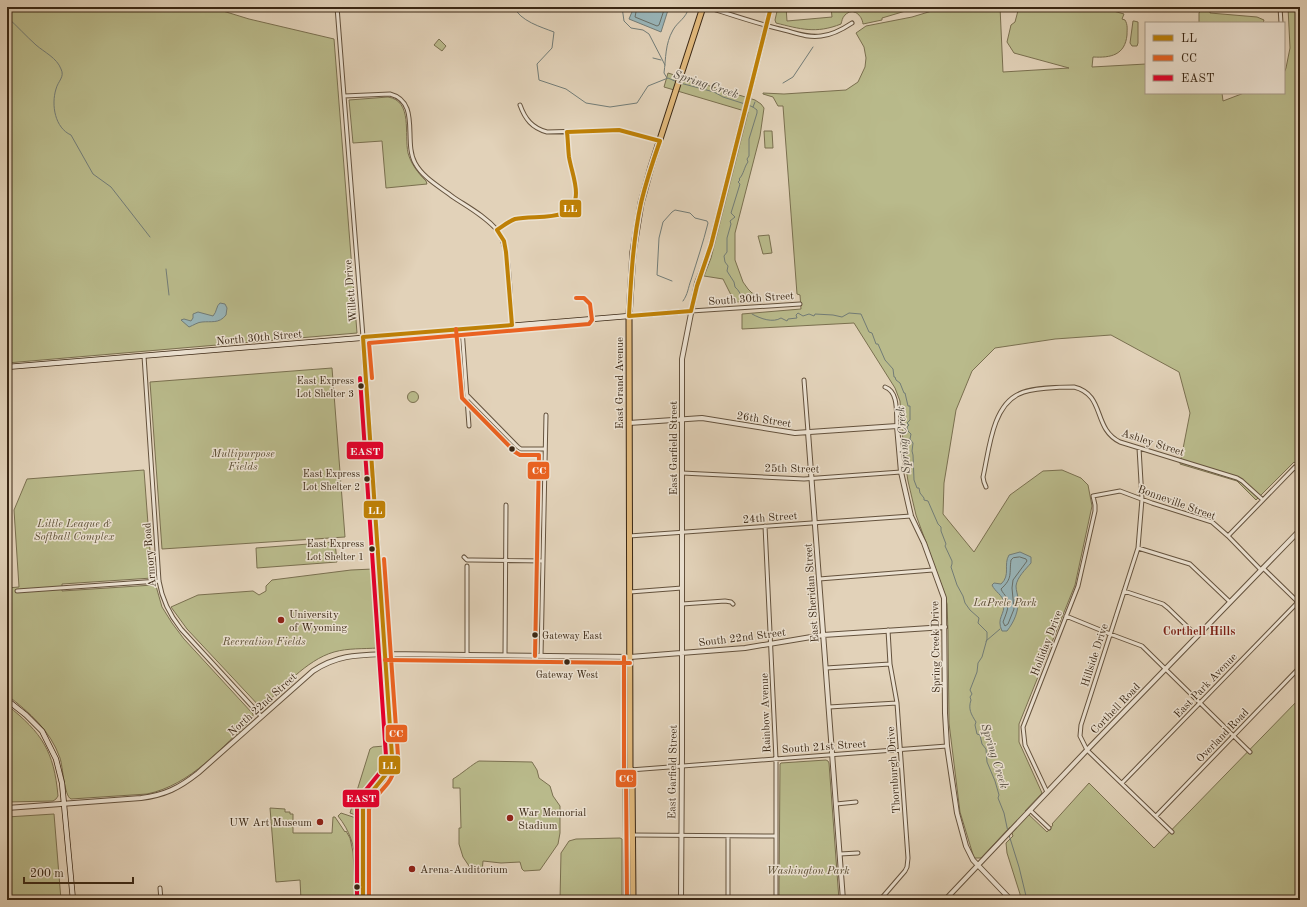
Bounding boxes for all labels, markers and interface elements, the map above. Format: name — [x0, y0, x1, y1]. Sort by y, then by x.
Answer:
legend — [1145, 22, 1285, 94]
text: LL — [1181, 33, 1197, 45]
text: CC — [1181, 53, 1197, 65]
water label: Spring Creek — [672, 69, 740, 101]
text: EAST — [1181, 73, 1214, 85]
line badge: LL — [559, 199, 582, 218]
text: LL — [563, 204, 577, 215]
street label: Willett Drive — [343, 259, 360, 322]
street label: South 30th Street — [708, 291, 794, 308]
street label: North 30th Street — [216, 329, 303, 348]
street label: East Grand Avenue — [615, 337, 626, 429]
place label: East Express Lot Shelter 3 — [296, 376, 354, 399]
marker: East Express Lot Shelter 3 — [356, 381, 366, 391]
street label: East Garfield Street — [669, 401, 680, 495]
water label: Spring Creek — [895, 405, 913, 474]
street label: 26th Street — [736, 411, 792, 430]
street label: Ashley Street — [1120, 428, 1185, 459]
line badge: EAST — [346, 441, 384, 460]
unlabelled marker — [507, 444, 517, 454]
text: EAST — [350, 447, 380, 458]
park label: Multipurpose Fields — [210, 449, 275, 473]
line badge: CC — [527, 461, 550, 480]
street label: 25th Street — [764, 464, 820, 475]
text: CC — [532, 466, 546, 477]
place label: East Express Lot Shelter 2 — [302, 469, 360, 492]
marker: East Express Lot Shelter 2 — [362, 474, 372, 484]
street label: Bonneville Street — [1136, 484, 1217, 523]
line badge: LL — [363, 500, 386, 519]
text: LL — [368, 506, 382, 517]
street label: 24th Street — [742, 511, 798, 526]
park label: Little League & Softball Complex — [34, 519, 114, 543]
street label: Armory Road — [142, 522, 159, 588]
place label: East Express Lot Shelter 1 — [306, 539, 364, 562]
street label: East Sheridan Street — [804, 543, 821, 643]
marker: East Express Lot Shelter 1 — [367, 544, 377, 554]
park label: LaPrele Park — [972, 598, 1037, 609]
street label: Spring Creek Drive — [930, 601, 943, 693]
street label: Holliday Drive — [1030, 609, 1065, 678]
place label: University of Wyoming — [289, 610, 347, 634]
marker: University of Wyoming — [276, 615, 286, 625]
street label: Hillside Drive — [1080, 623, 1111, 688]
district label: Corthell Hills — [1163, 626, 1235, 638]
street label: South 22nd Street — [698, 628, 787, 649]
marker: Gateway East — [530, 630, 540, 640]
place label: Gateway East — [542, 631, 603, 641]
park label: Recreation Fields — [221, 637, 306, 648]
street label: East Park Avenue — [1172, 652, 1240, 721]
marker: Gateway West — [562, 657, 572, 667]
place label: Gateway West — [536, 670, 599, 680]
street label: North 22nd Street — [227, 671, 299, 739]
street label: Rainbow Avenue — [760, 673, 773, 753]
street label: Corthell Road — [1089, 681, 1143, 737]
street label: Overland Road — [1195, 707, 1252, 765]
water label: Spring Creek — [978, 722, 1010, 791]
line badge: CC — [385, 724, 408, 743]
street label: East Garfield Street — [667, 725, 680, 819]
street label: Thornburgh Drive — [886, 726, 903, 814]
text: CC — [389, 729, 403, 740]
street label: South 21st Street — [781, 739, 867, 756]
line badge: LL — [378, 755, 401, 775]
text: LL — [382, 761, 396, 772]
line badge: CC — [615, 769, 637, 788]
text: CC — [619, 774, 633, 785]
line badge: EAST — [342, 789, 380, 808]
text: EAST — [346, 794, 376, 805]
place label: War Memorial Stadium — [518, 808, 586, 832]
marker: War Memorial Stadium — [505, 813, 515, 823]
marker: UW Art Museum — [315, 817, 325, 827]
place label: UW Art Museum — [229, 818, 312, 829]
scale bar — [24, 859, 133, 885]
marker: Arena-Auditorium — [407, 864, 417, 874]
place label: Arena-Auditorium — [420, 865, 508, 876]
park label: Washington Park — [766, 866, 850, 877]
text: 200 m — [30, 868, 64, 880]
unlabelled marker — [352, 882, 362, 892]

